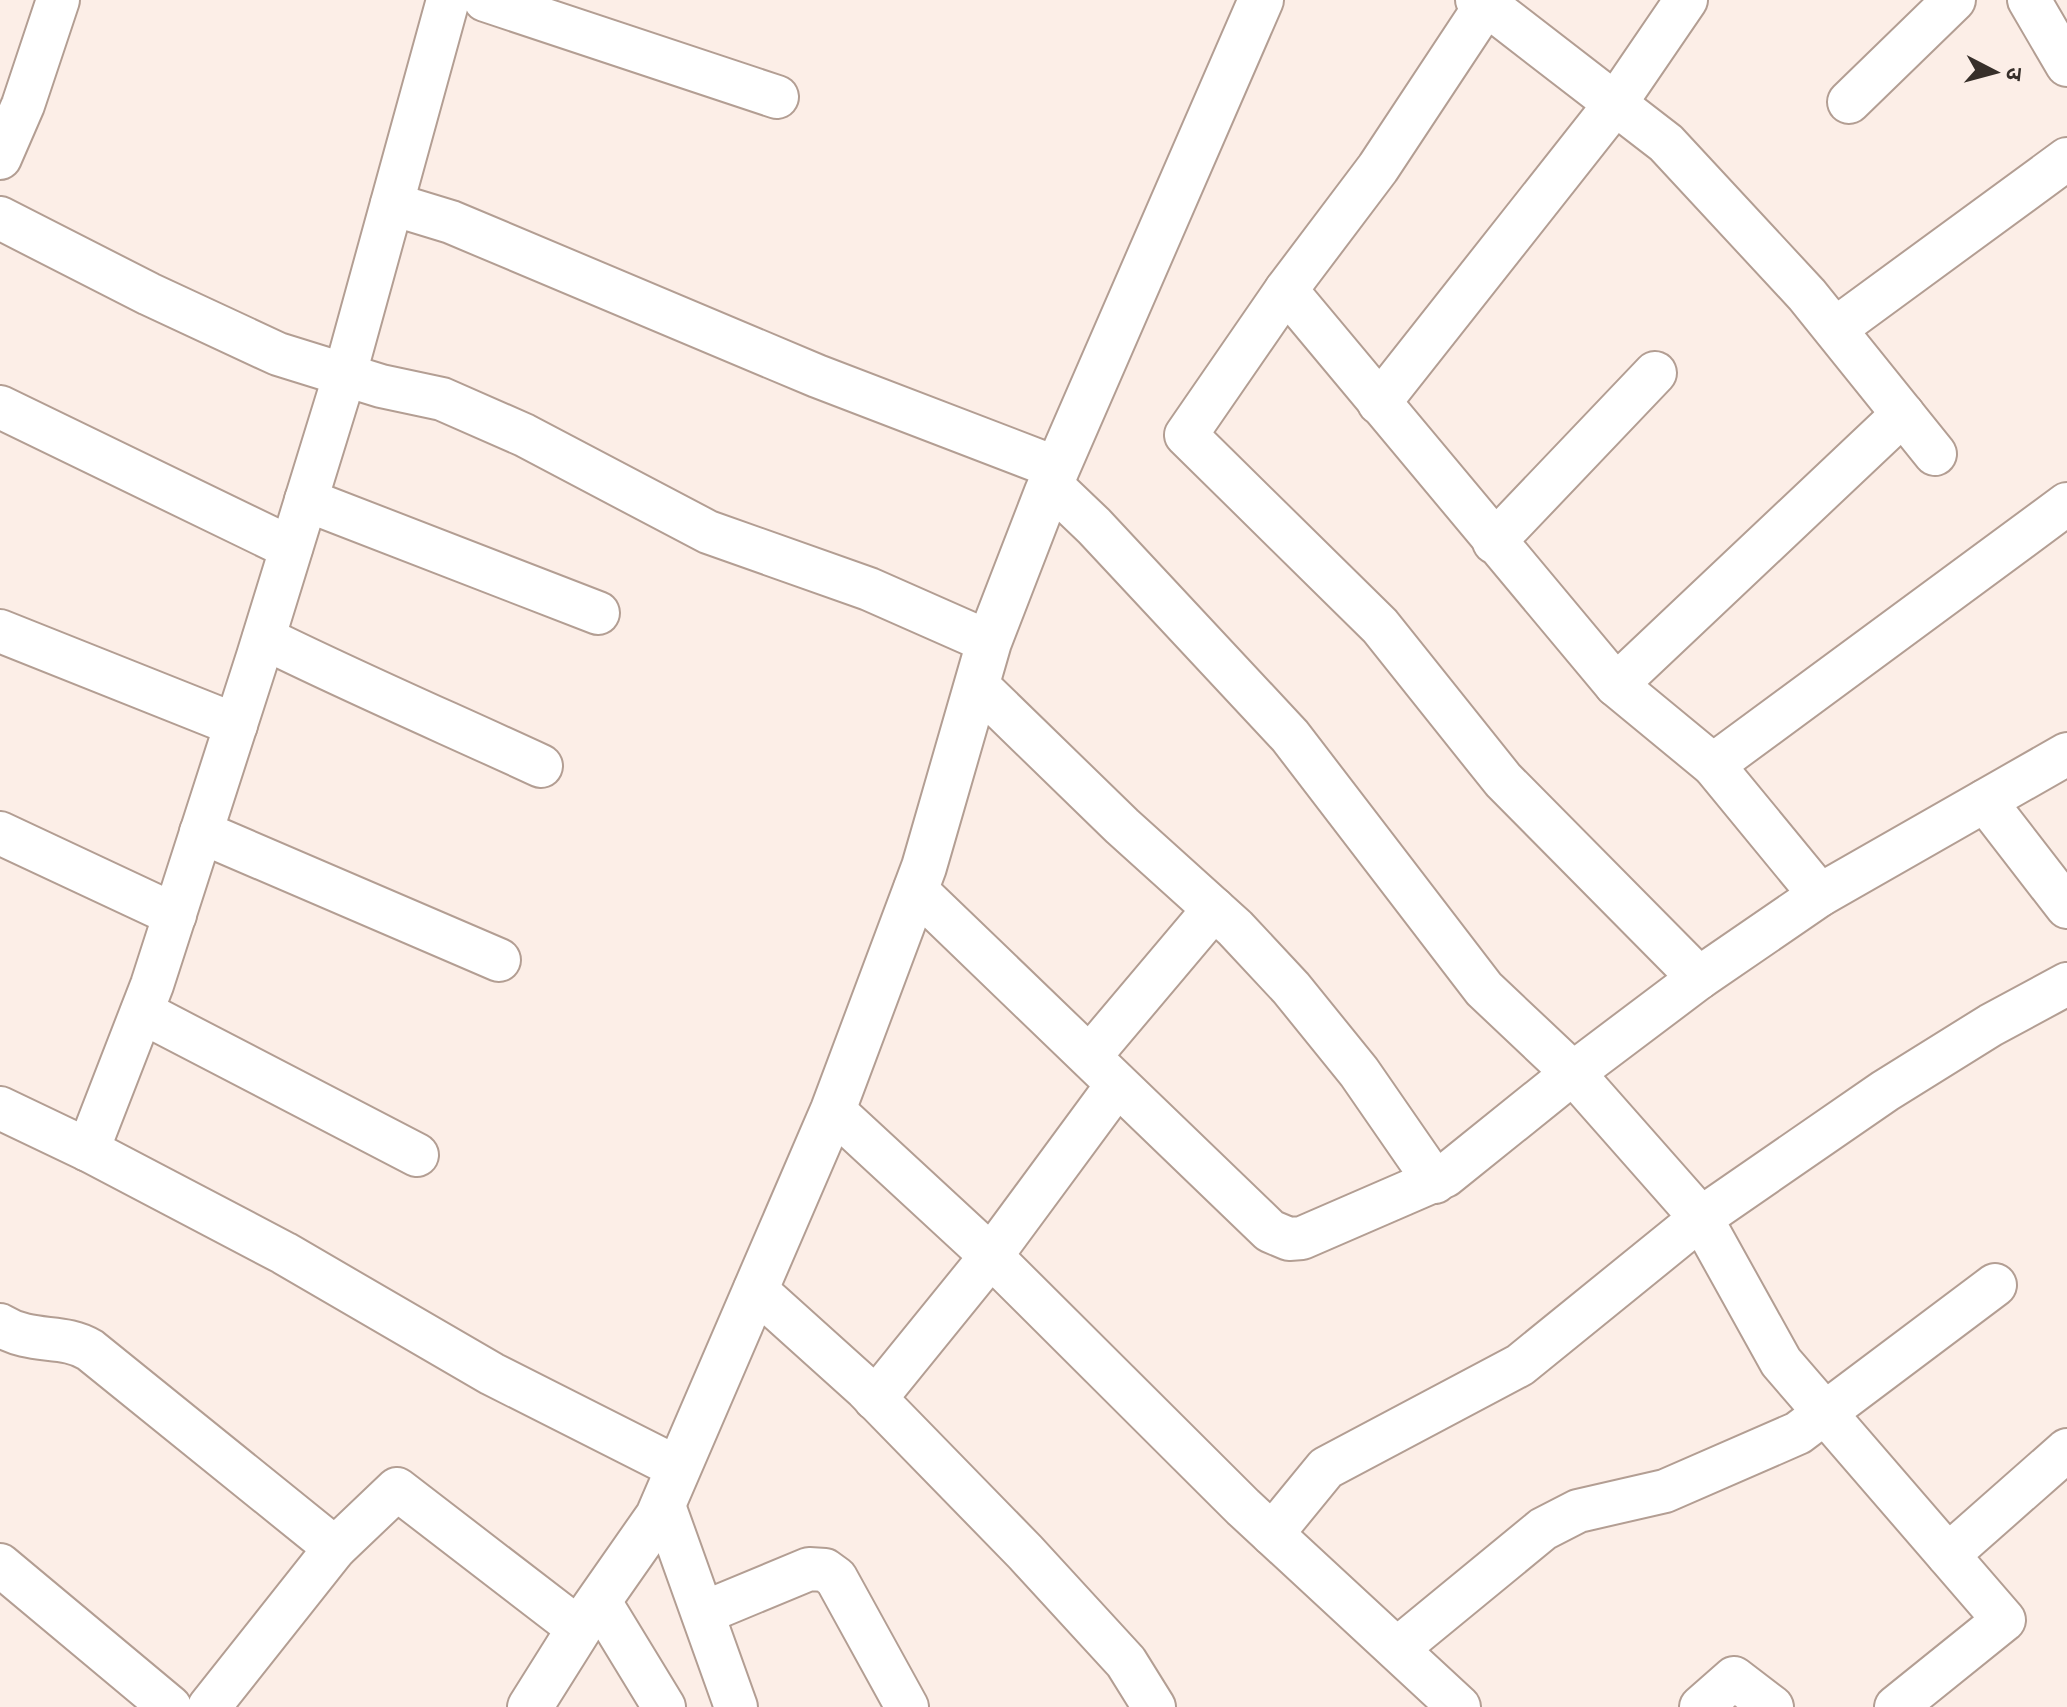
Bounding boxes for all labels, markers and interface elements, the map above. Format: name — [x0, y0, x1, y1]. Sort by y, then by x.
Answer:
north arrow — [1955, 32, 2035, 112]
text: उ — [2000, 66, 2028, 83]

